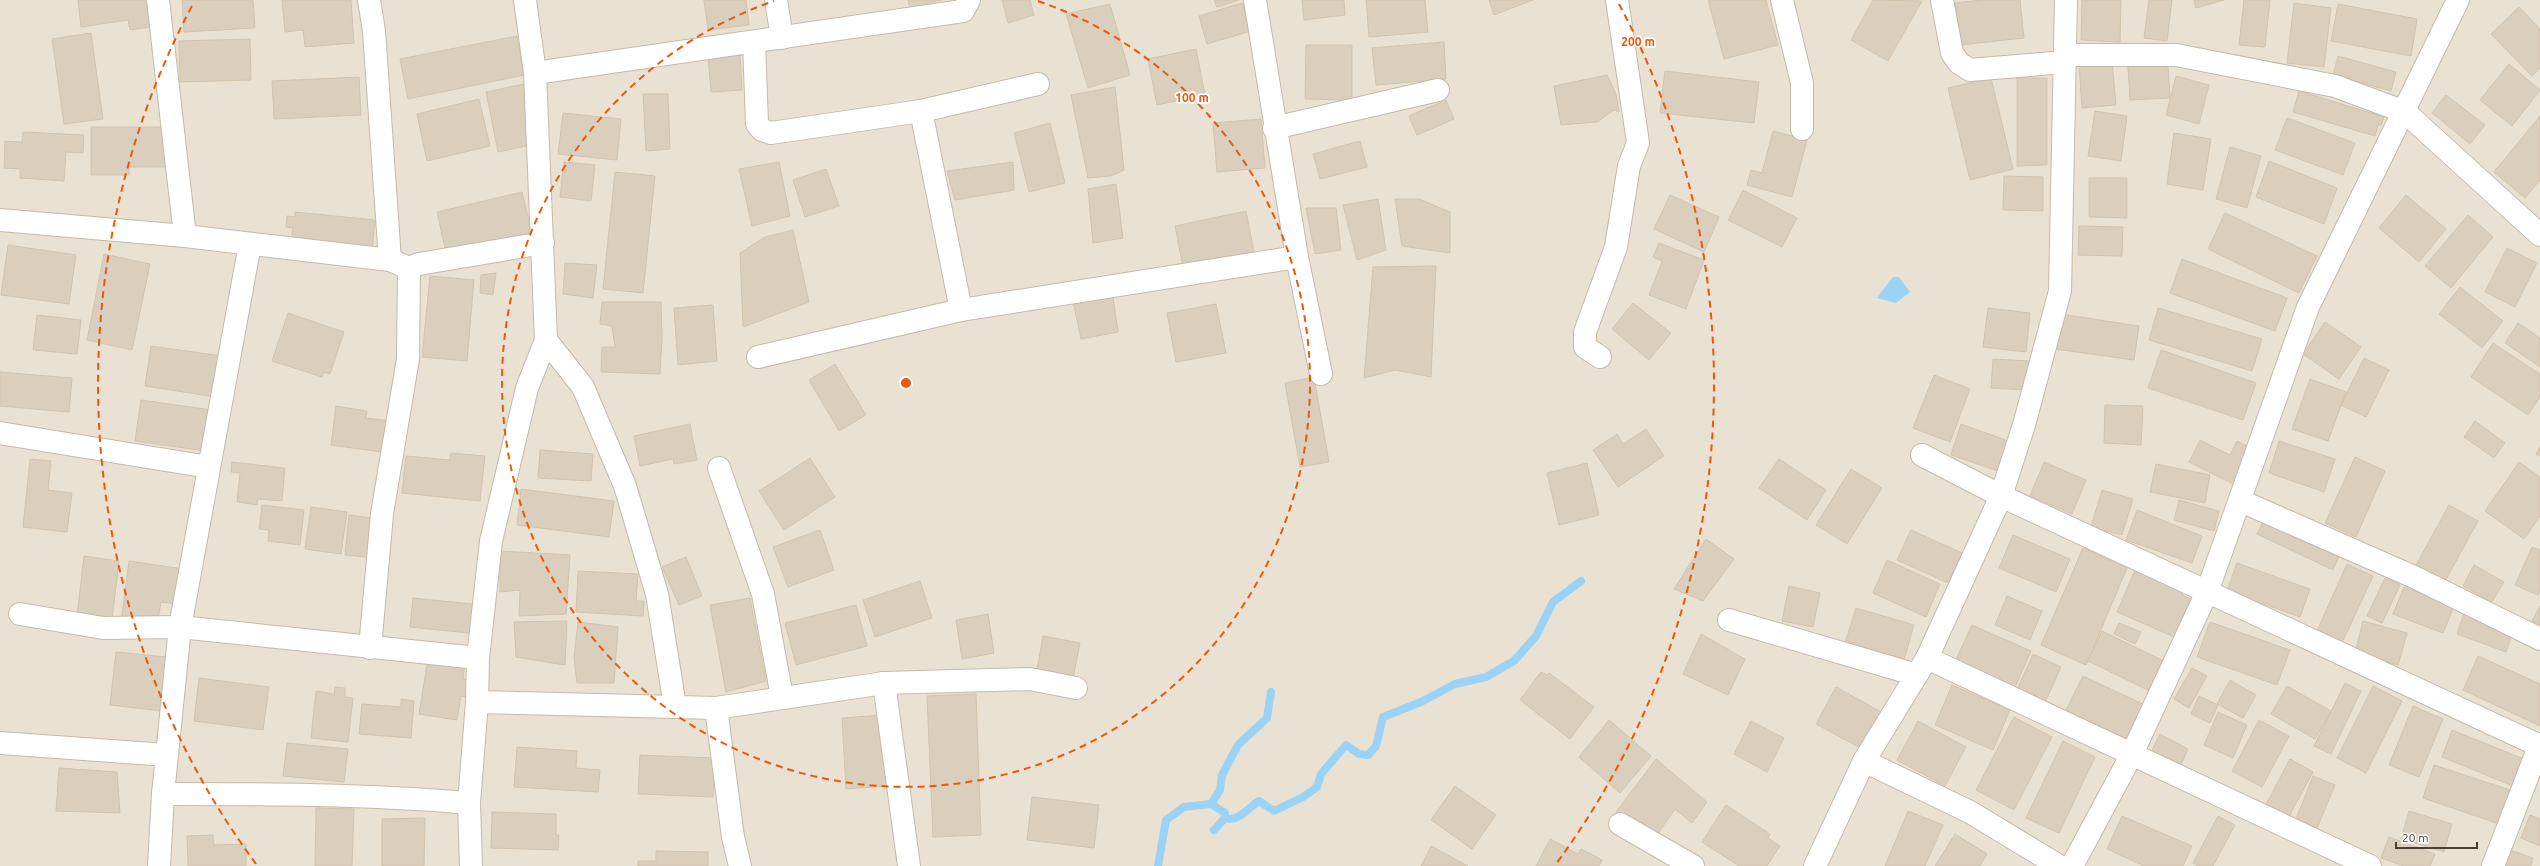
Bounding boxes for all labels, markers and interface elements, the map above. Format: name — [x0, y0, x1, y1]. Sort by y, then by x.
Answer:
text: 200 m — [1621, 35, 1655, 48]
text: 100 m — [1175, 91, 1209, 104]
centre of rings — [899, 376, 913, 390]
scale bar — [2396, 824, 2477, 850]
text: 20 m — [2402, 831, 2429, 844]

